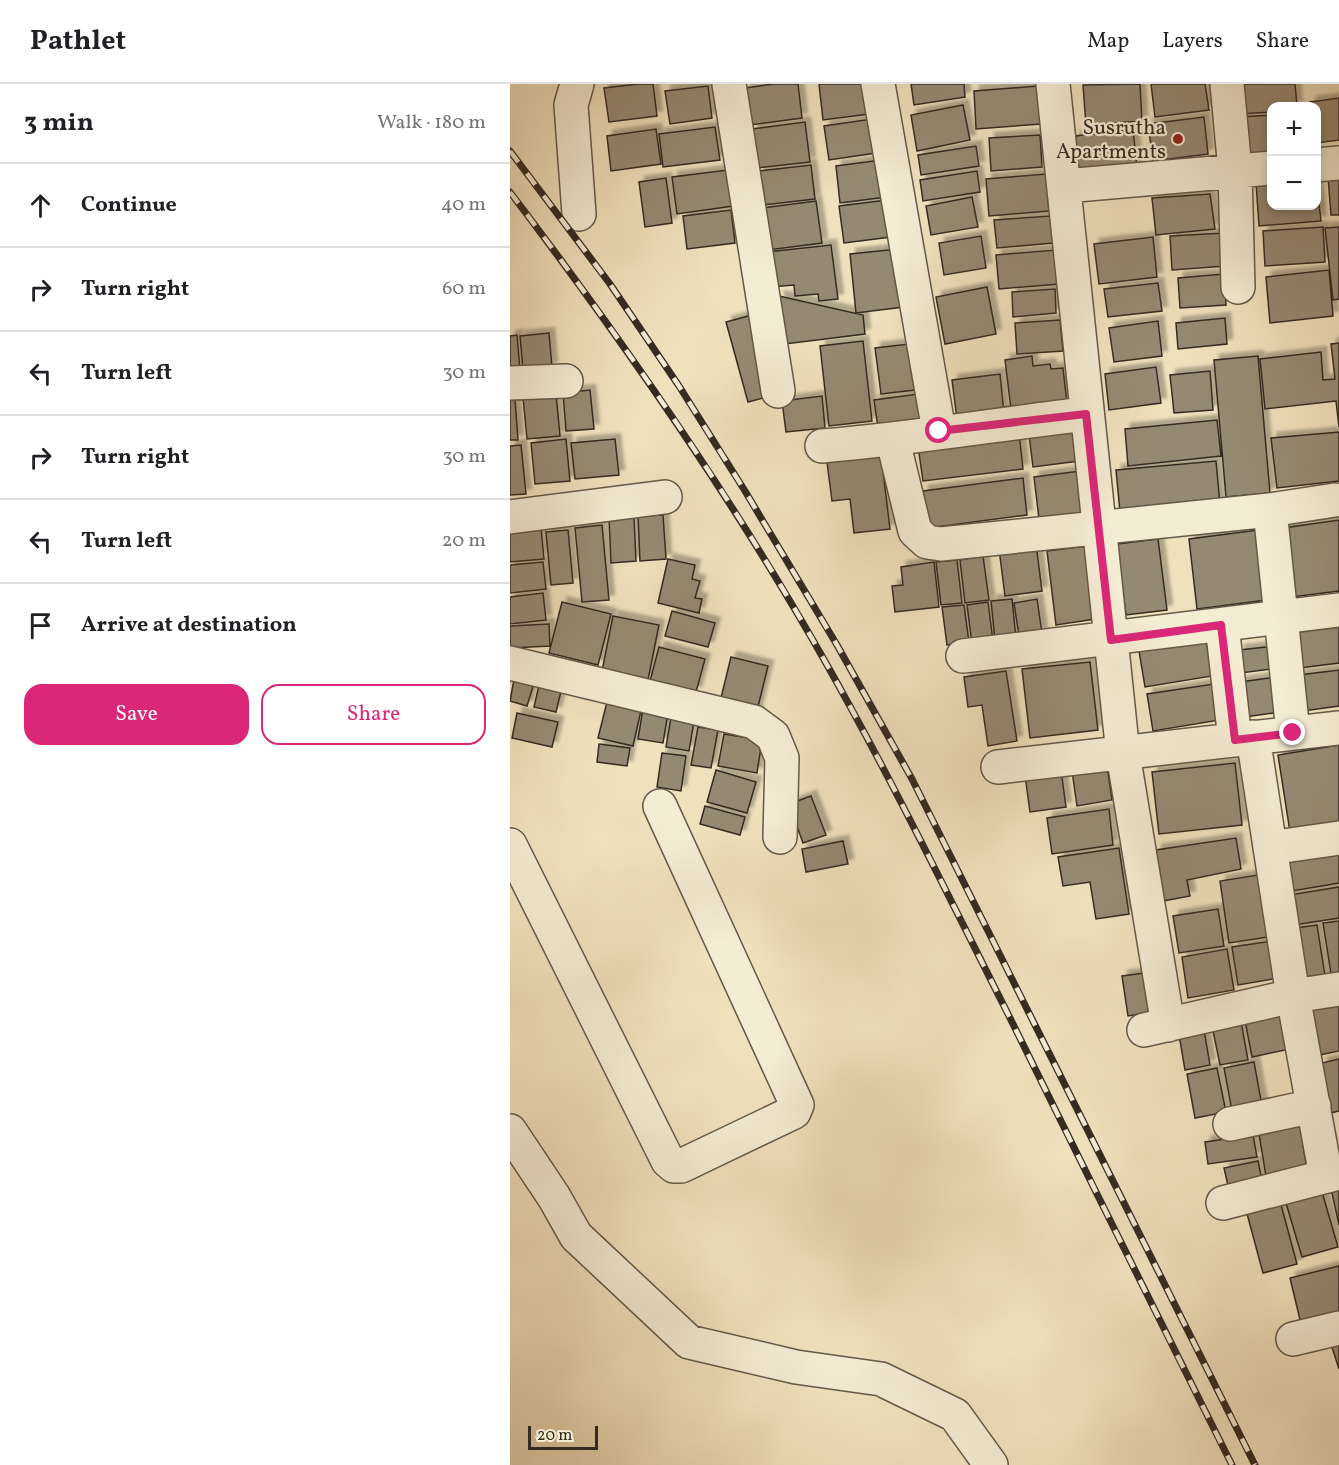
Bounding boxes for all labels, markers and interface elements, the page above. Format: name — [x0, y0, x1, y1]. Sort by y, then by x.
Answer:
text: Pathlet — [30, 22, 126, 61]
text: Map — [1087, 27, 1129, 56]
text: Layers — [1162, 27, 1223, 56]
text: Share — [1256, 27, 1309, 56]
map controls — [1267, 102, 1321, 210]
button: + — [1267, 102, 1321, 156]
text: 3 min — [24, 105, 94, 141]
text: Walk · 180 m — [377, 109, 486, 137]
place label: Susrutha Apartments — [1056, 114, 1166, 167]
marker: Susrutha Apartments — [1171, 132, 1185, 146]
button: − — [1267, 156, 1321, 210]
icon: ahead — [24, 189, 57, 222]
text: Continue — [81, 190, 177, 221]
text: 40 m — [441, 191, 486, 219]
icon: right — [24, 273, 57, 306]
text: Turn right — [81, 274, 189, 305]
text: 60 m — [442, 275, 486, 303]
icon: left — [24, 357, 57, 390]
text: Turn left — [81, 358, 172, 389]
text: 30 m — [442, 359, 486, 387]
route start — [925, 417, 951, 443]
icon: right — [24, 441, 57, 474]
text: Turn right — [81, 442, 189, 473]
text: 30 m — [442, 443, 486, 471]
icon: left — [24, 525, 57, 558]
text: Turn left — [81, 526, 172, 557]
text: 20 m — [442, 527, 486, 555]
icon: arrive — [24, 609, 57, 642]
text: Arrive at destination — [81, 610, 297, 641]
button: Save — [24, 684, 249, 745]
button: Share — [261, 684, 486, 745]
route end — [1279, 719, 1305, 745]
scale bar — [528, 1423, 598, 1450]
text: 20 m — [537, 1425, 572, 1447]

